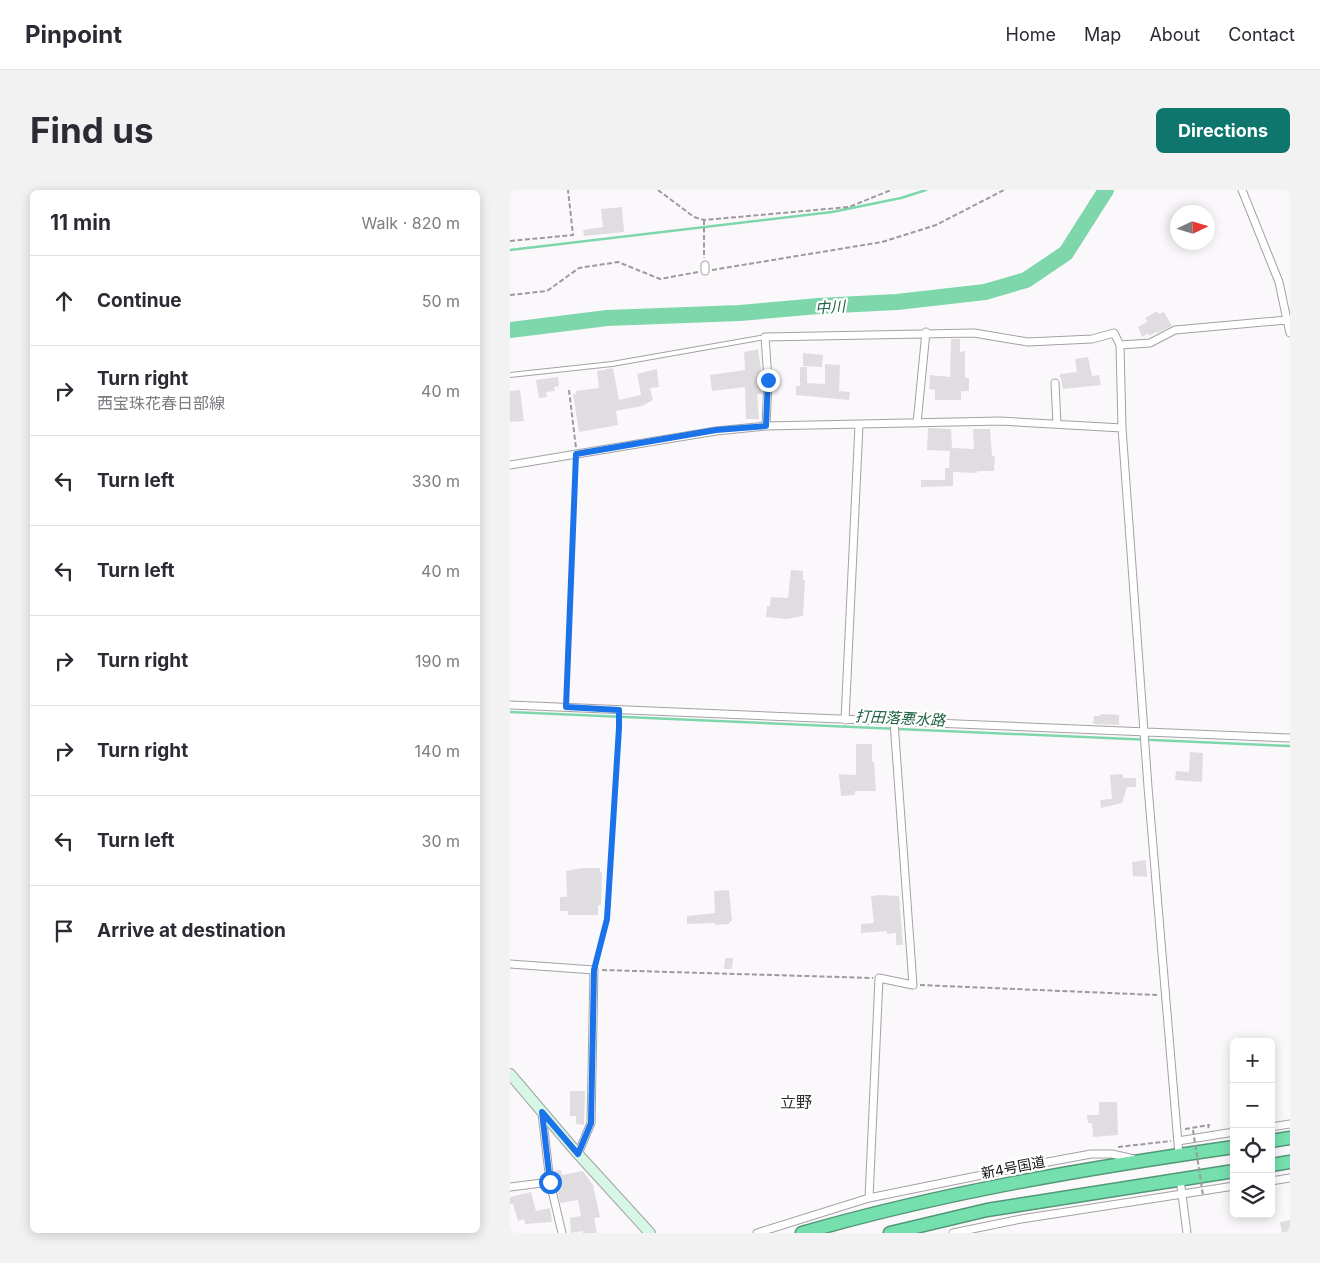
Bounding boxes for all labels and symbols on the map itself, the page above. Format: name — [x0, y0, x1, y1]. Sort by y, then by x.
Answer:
north arrow — [1170, 205, 1215, 250]
water label: 中川 — [814, 296, 848, 318]
route end — [757, 369, 780, 392]
water label: 打田落悪水路 — [855, 706, 947, 730]
district label: 立野 — [780, 1092, 812, 1112]
street label: 新4号国道 — [979, 1152, 1047, 1182]
route start — [539, 1171, 562, 1194]

